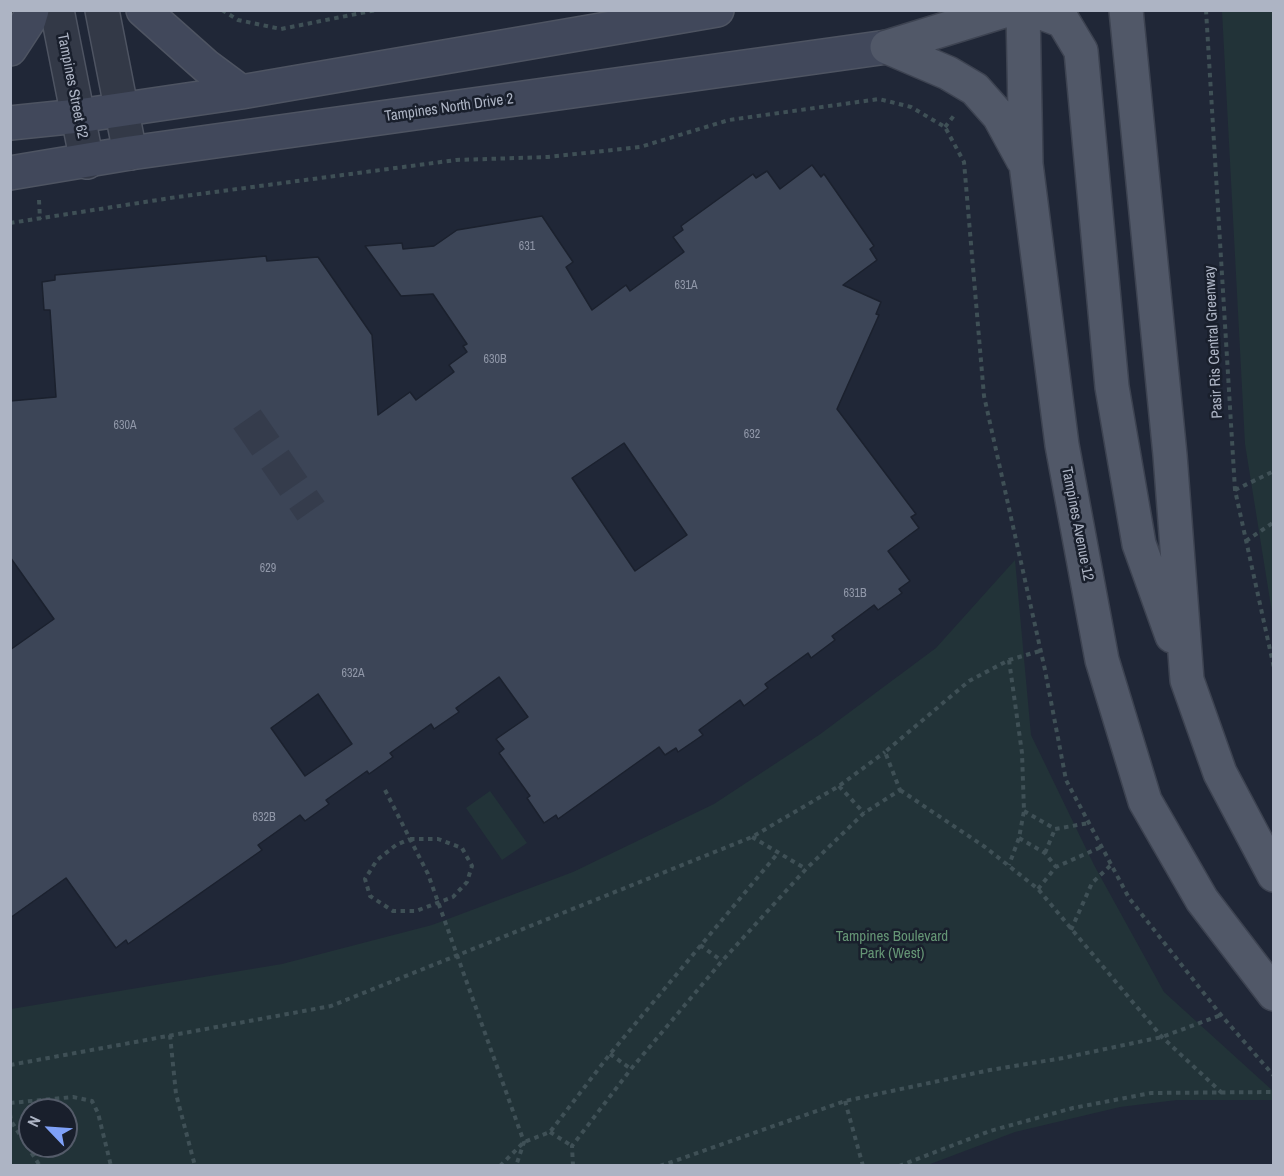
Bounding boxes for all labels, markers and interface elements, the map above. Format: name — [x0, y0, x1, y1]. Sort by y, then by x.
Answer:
street label: Tampines Street 62 — [53, 32, 91, 140]
street label: Tampines North Drive 2 — [383, 90, 515, 126]
house number: 631 — [519, 240, 535, 254]
street label: Pasir Ris Central Greenway — [1201, 265, 1227, 419]
house number: 631A — [675, 279, 697, 293]
house number: 630B — [484, 353, 506, 367]
house number: 630A — [114, 419, 136, 433]
house number: 632 — [744, 428, 760, 442]
street label: Tampines Avenue 12 — [1057, 466, 1097, 582]
house number: 629 — [260, 562, 276, 576]
house number: 631B — [844, 587, 866, 601]
house number: 632A — [342, 667, 364, 681]
house number: 632B — [253, 811, 275, 825]
park label: Tampines Boulevard Park (West) — [836, 928, 948, 963]
north arrow — [18, 1098, 78, 1158]
text: N — [22, 1112, 45, 1130]

